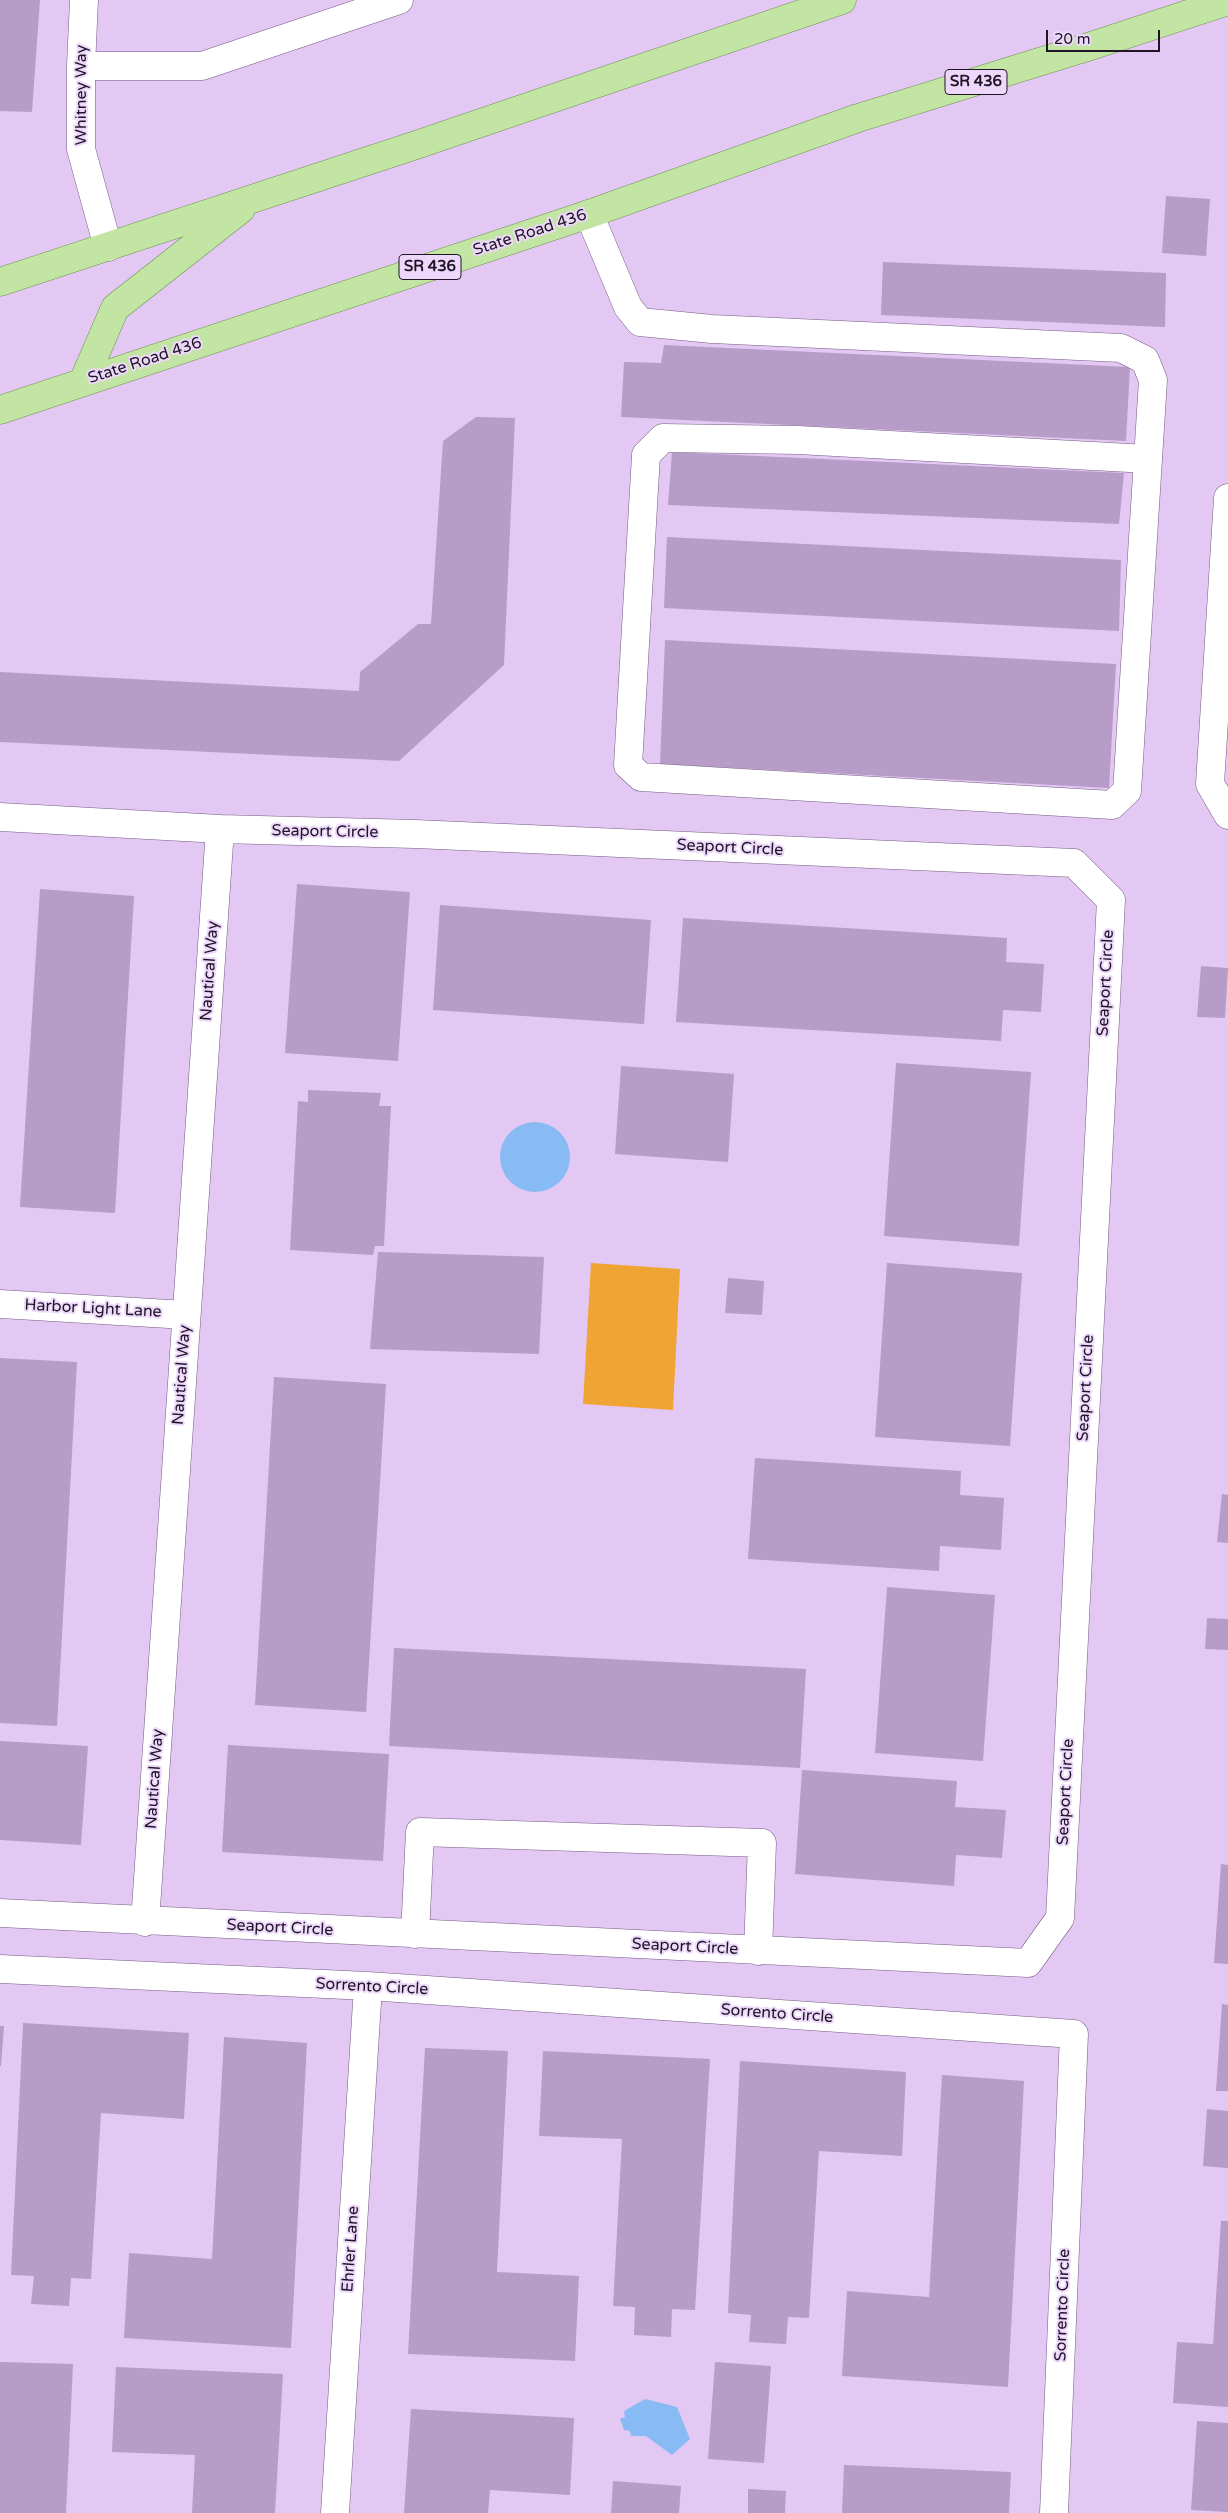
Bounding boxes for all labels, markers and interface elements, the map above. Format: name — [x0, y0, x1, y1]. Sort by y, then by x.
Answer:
scale bar — [1048, 20, 1162, 52]
text: 20 m — [1054, 30, 1091, 48]
street label: Whitney Way — [72, 45, 92, 145]
road number: SR 436 — [945, 70, 1007, 94]
street label: State Road 436 — [471, 206, 589, 260]
road number: SR 436 — [399, 254, 461, 280]
street label: State Road 436 — [86, 334, 204, 388]
street label: Seaport Circle — [271, 821, 379, 843]
street label: Seaport Circle — [676, 836, 784, 860]
street label: Nautical Way — [197, 920, 223, 1022]
street label: Seaport Circle — [1094, 929, 1118, 1037]
street label: Harbor Light Lane — [24, 1296, 162, 1322]
street label: Nautical Way — [169, 1324, 195, 1426]
street label: Seaport Circle — [1074, 1334, 1098, 1442]
street label: Nautical Way — [142, 1728, 168, 1830]
street label: Seaport Circle — [1054, 1738, 1078, 1846]
street label: Seaport Circle — [226, 1916, 334, 1940]
street label: Seaport Circle — [631, 1935, 739, 1959]
street label: Sorrento Circle — [315, 1974, 429, 2000]
street label: Sorrento Circle — [720, 2000, 834, 2028]
street label: Ehrler Lane — [338, 2205, 364, 2293]
street label: Sorrento Circle — [1051, 2248, 1075, 2362]

